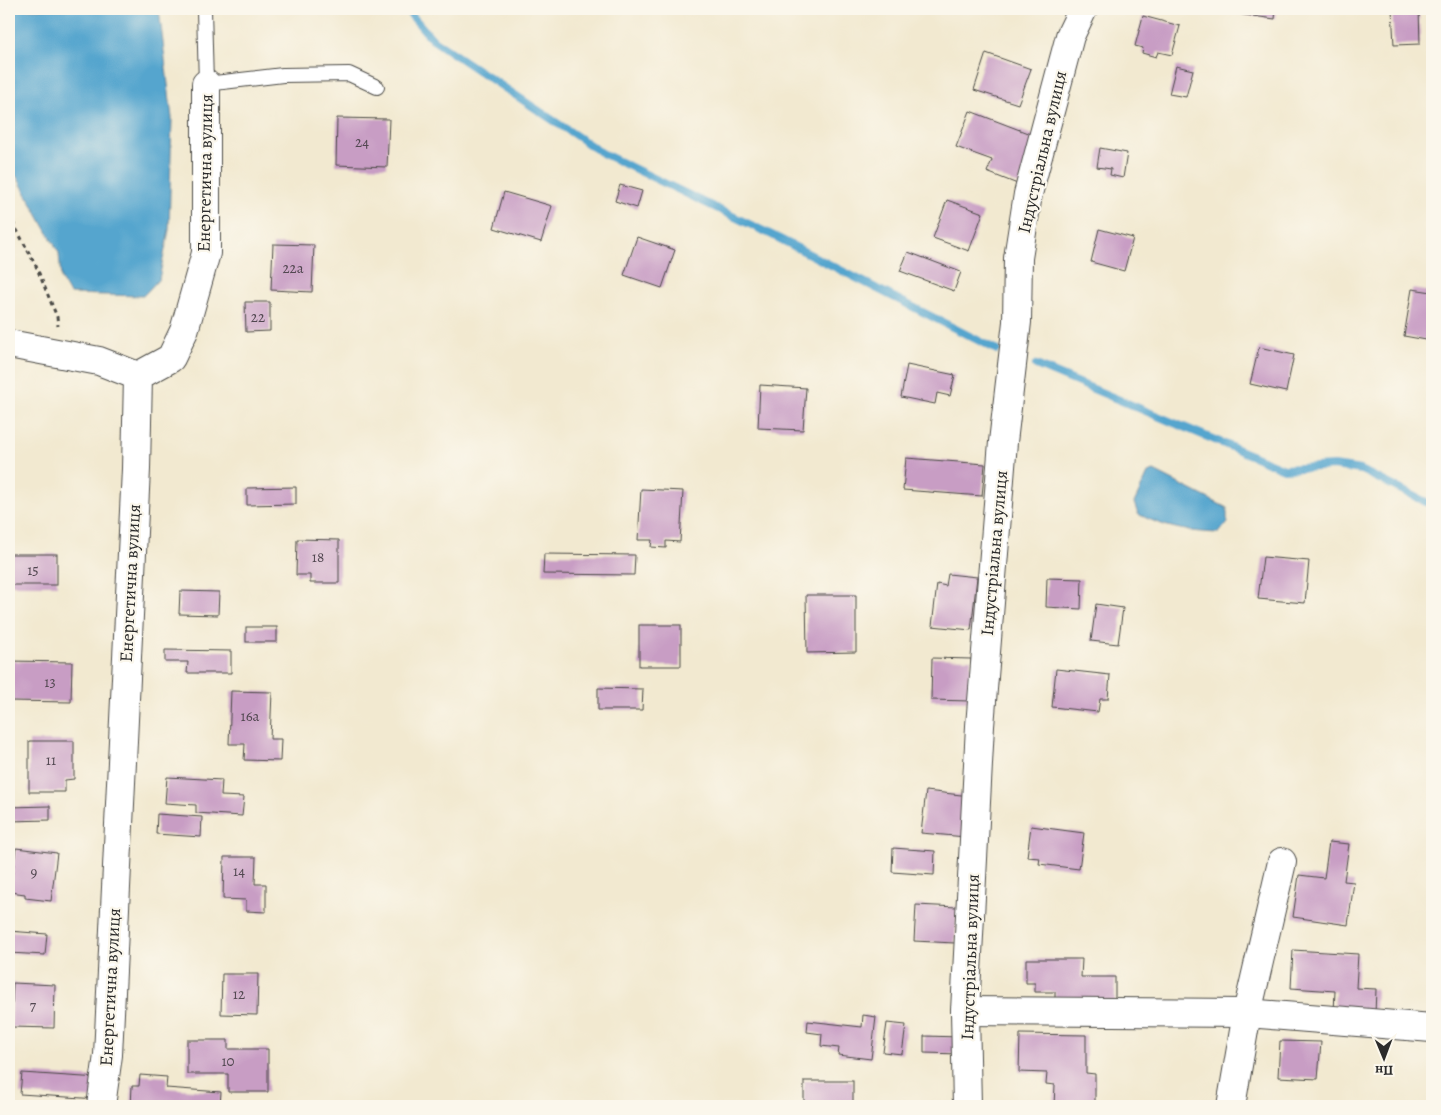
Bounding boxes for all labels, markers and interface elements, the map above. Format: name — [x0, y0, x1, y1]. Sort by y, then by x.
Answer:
street label: Індустріальна вулиця — [1012, 68, 1072, 236]
street label: Енергетична вулиця — [192, 94, 218, 252]
house number: 24 — [355, 132, 369, 152]
house number: 22а — [282, 258, 304, 278]
house number: 22 — [251, 307, 265, 327]
street label: Індустріальна вулиця — [975, 469, 1013, 637]
street label: Енергетична вулиця — [114, 503, 146, 663]
house number: 18 — [312, 547, 324, 567]
house number: 15 — [27, 560, 39, 580]
house number: 13 — [44, 672, 56, 692]
house number: 16а — [241, 706, 260, 726]
house number: 11 — [46, 750, 56, 770]
house number: 14 — [233, 861, 245, 881]
house number: 9 — [31, 862, 38, 882]
street label: Індустріальна вулиця — [955, 874, 985, 1040]
street label: Енергетична вулиця — [94, 907, 126, 1067]
house number: 12 — [233, 984, 245, 1004]
house number: 7 — [30, 996, 37, 1016]
north arrow — [1358, 1032, 1408, 1082]
house number: 10 — [221, 1051, 235, 1071]
text: Пн — [1375, 1061, 1394, 1080]

